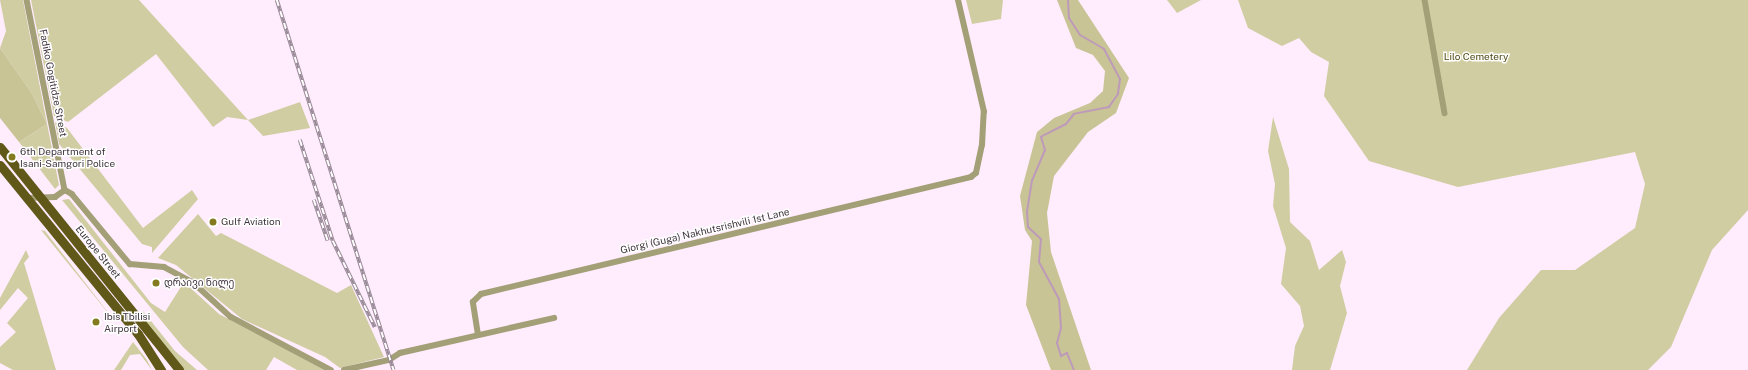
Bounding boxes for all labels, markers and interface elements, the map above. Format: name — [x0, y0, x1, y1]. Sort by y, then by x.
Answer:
street label: Fadiko Gogitidze Street — [37, 28, 69, 138]
park label: Lilo Cemetery — [1444, 51, 1508, 63]
place label: 6th Department of Isani-Samgori Police — [20, 145, 115, 168]
marker: 6th Department of Isani-Samgori Police — [7, 152, 17, 162]
street label: Giorgi (Guga) Nakhutsrishvili 1st Lane — [619, 206, 791, 256]
place label: Gulf Aviation — [221, 216, 281, 228]
marker: Gulf Aviation — [208, 217, 218, 227]
street label: Europe Street — [73, 223, 123, 281]
place label: დრაივი ნილე — [164, 277, 234, 289]
marker: დრაივი ნილე — [151, 278, 161, 288]
place label: Ibis Tbilisi Airport — [104, 310, 150, 334]
marker: Ibis Tbilisi Airport — [91, 317, 101, 327]

